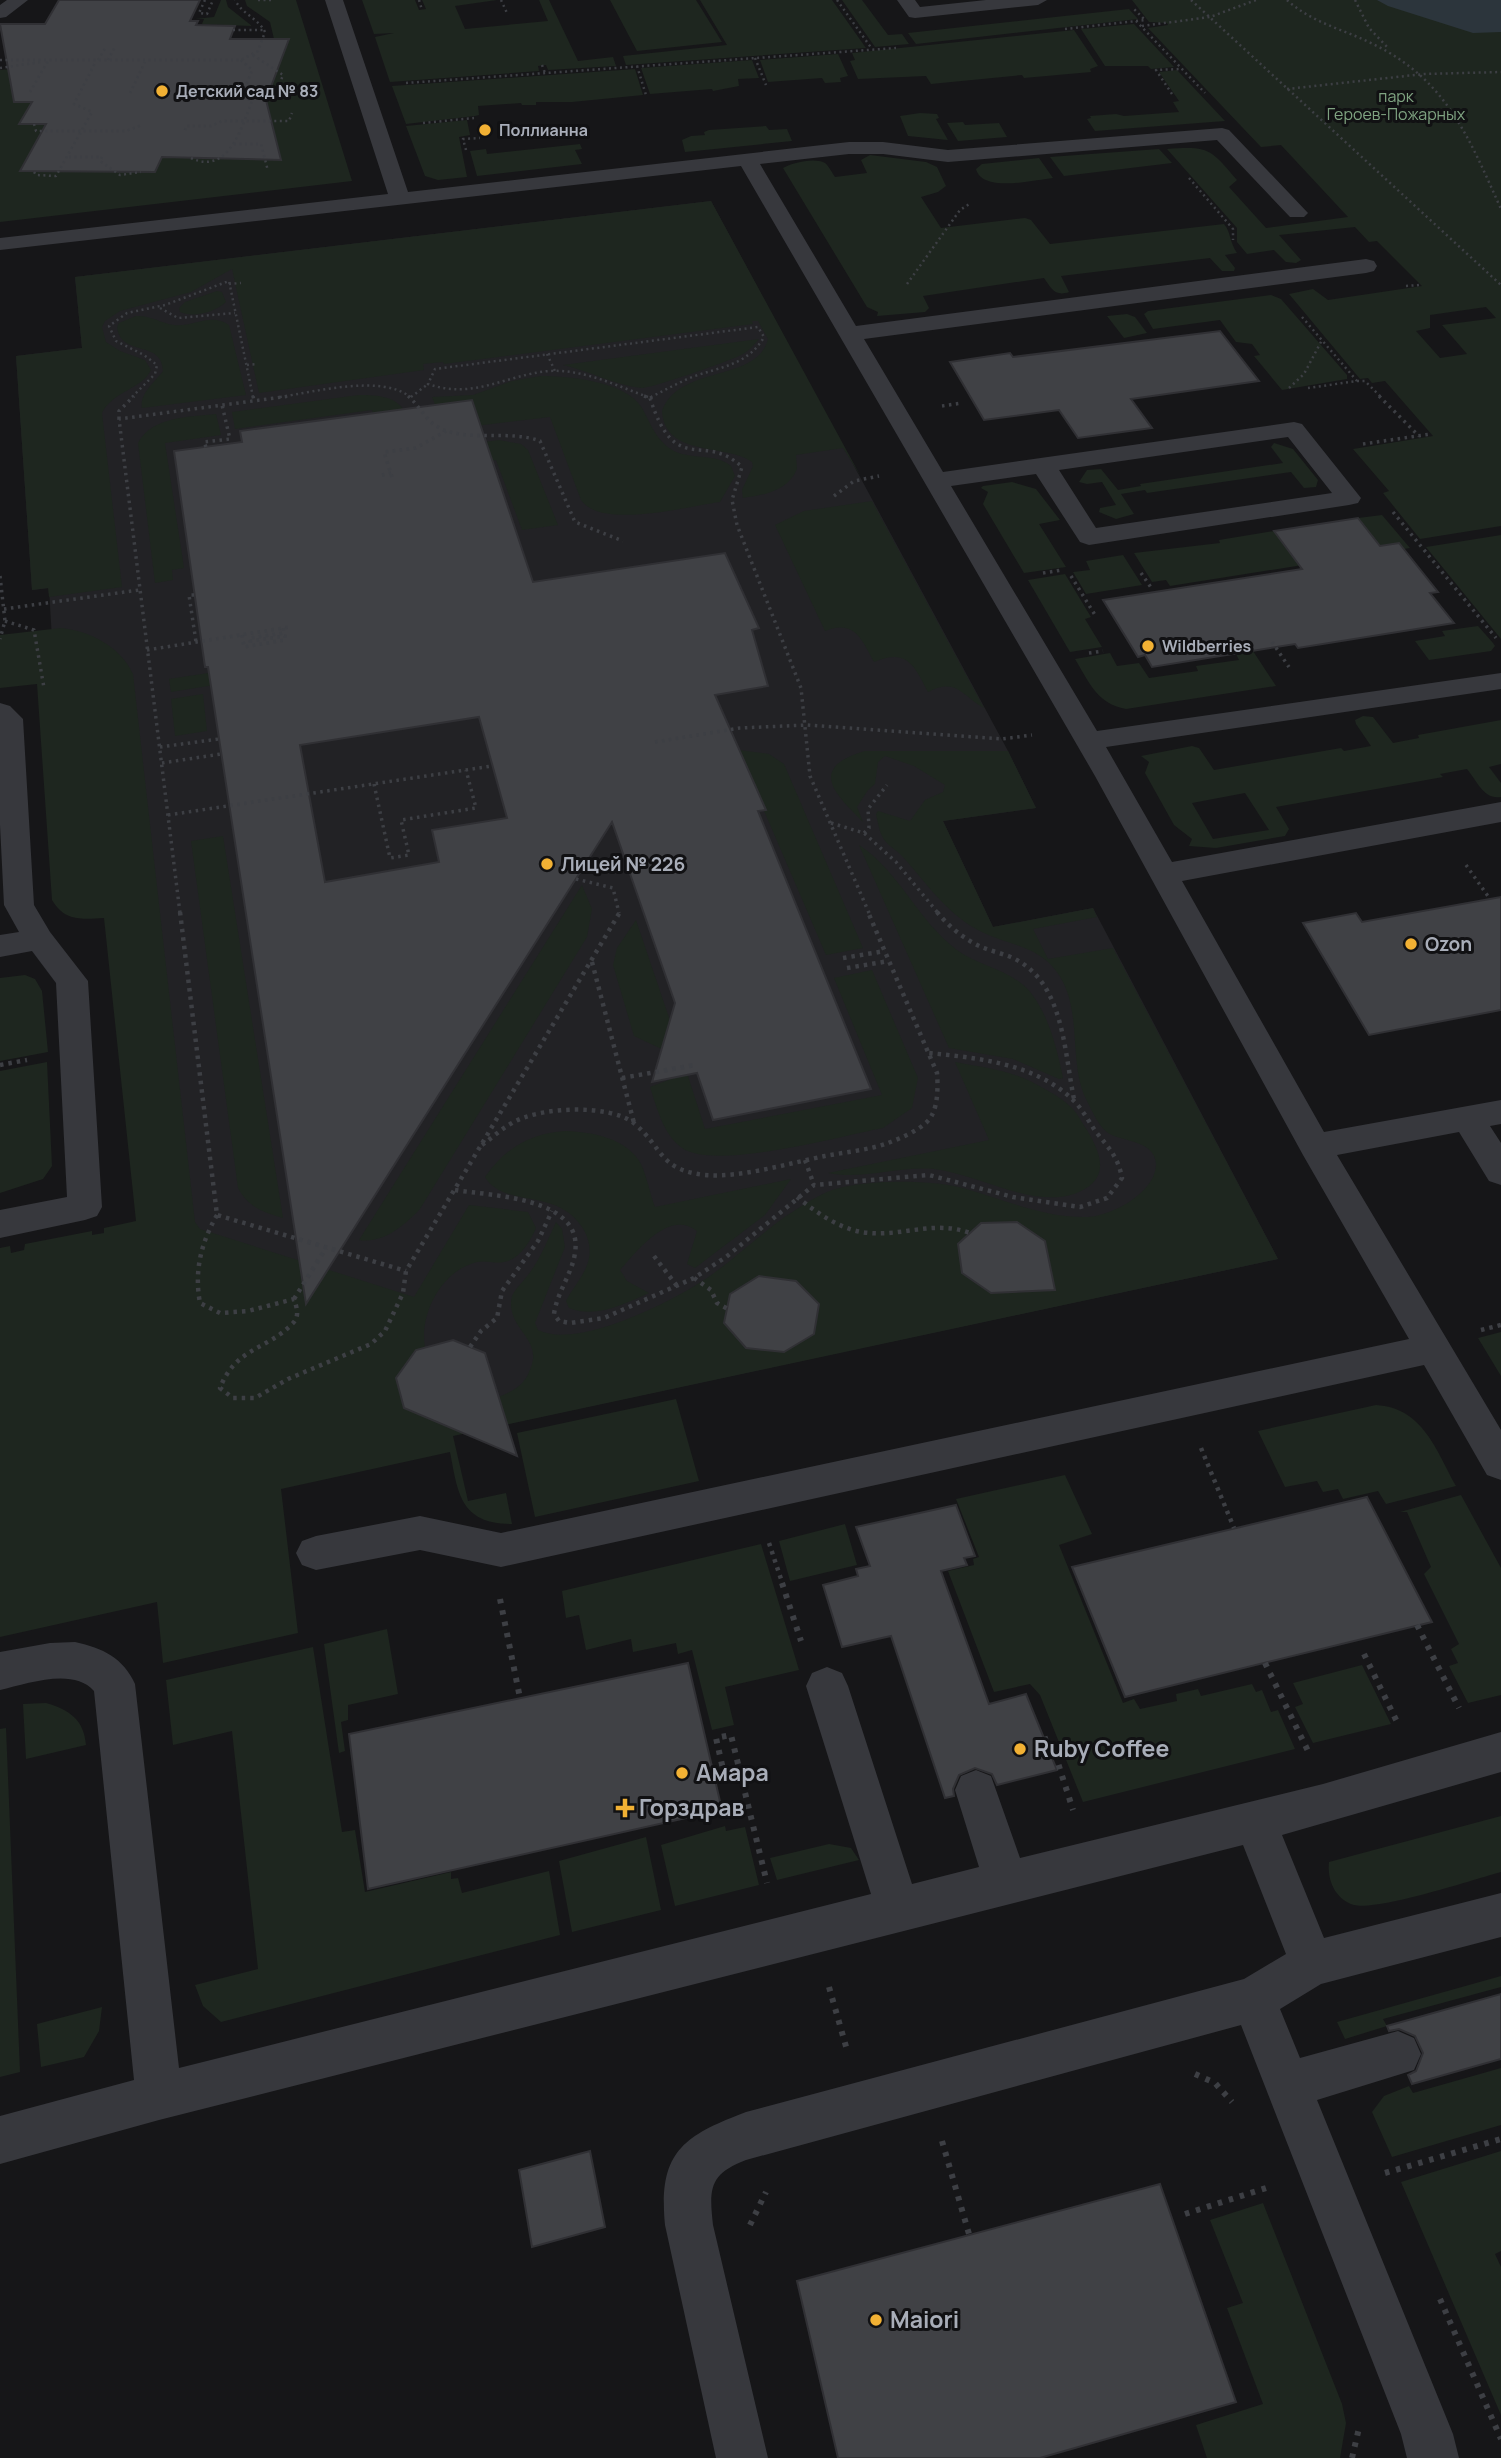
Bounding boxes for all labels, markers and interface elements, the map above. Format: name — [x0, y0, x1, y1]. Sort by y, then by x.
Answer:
place label: Детский сад № 83 — [176, 80, 318, 102]
marker: Детский сад № 83 — [154, 83, 170, 99]
park label: парк Героев-Пожарных — [1327, 85, 1466, 125]
place label: Поллианна — [499, 119, 588, 141]
marker: Поллианна — [477, 122, 493, 138]
place label: Wildberries — [1162, 635, 1252, 657]
marker: Wildberries — [1140, 638, 1156, 654]
place label: Лицей № 226 — [561, 851, 685, 877]
marker: Лицей № 226 — [539, 856, 555, 872]
place label: Ozon — [1425, 931, 1472, 957]
marker: Ozon — [1403, 936, 1419, 952]
place label: Ruby Coffee — [1034, 1732, 1169, 1764]
marker: Ruby Coffee — [1012, 1741, 1028, 1757]
place label: Амара — [696, 1756, 769, 1788]
marker: Амара — [674, 1765, 690, 1781]
place label: Горздрав — [639, 1791, 745, 1823]
marker: Горздрав — [617, 1800, 633, 1816]
place label: Maiori — [890, 2303, 959, 2335]
marker: Maiori — [868, 2312, 884, 2328]

